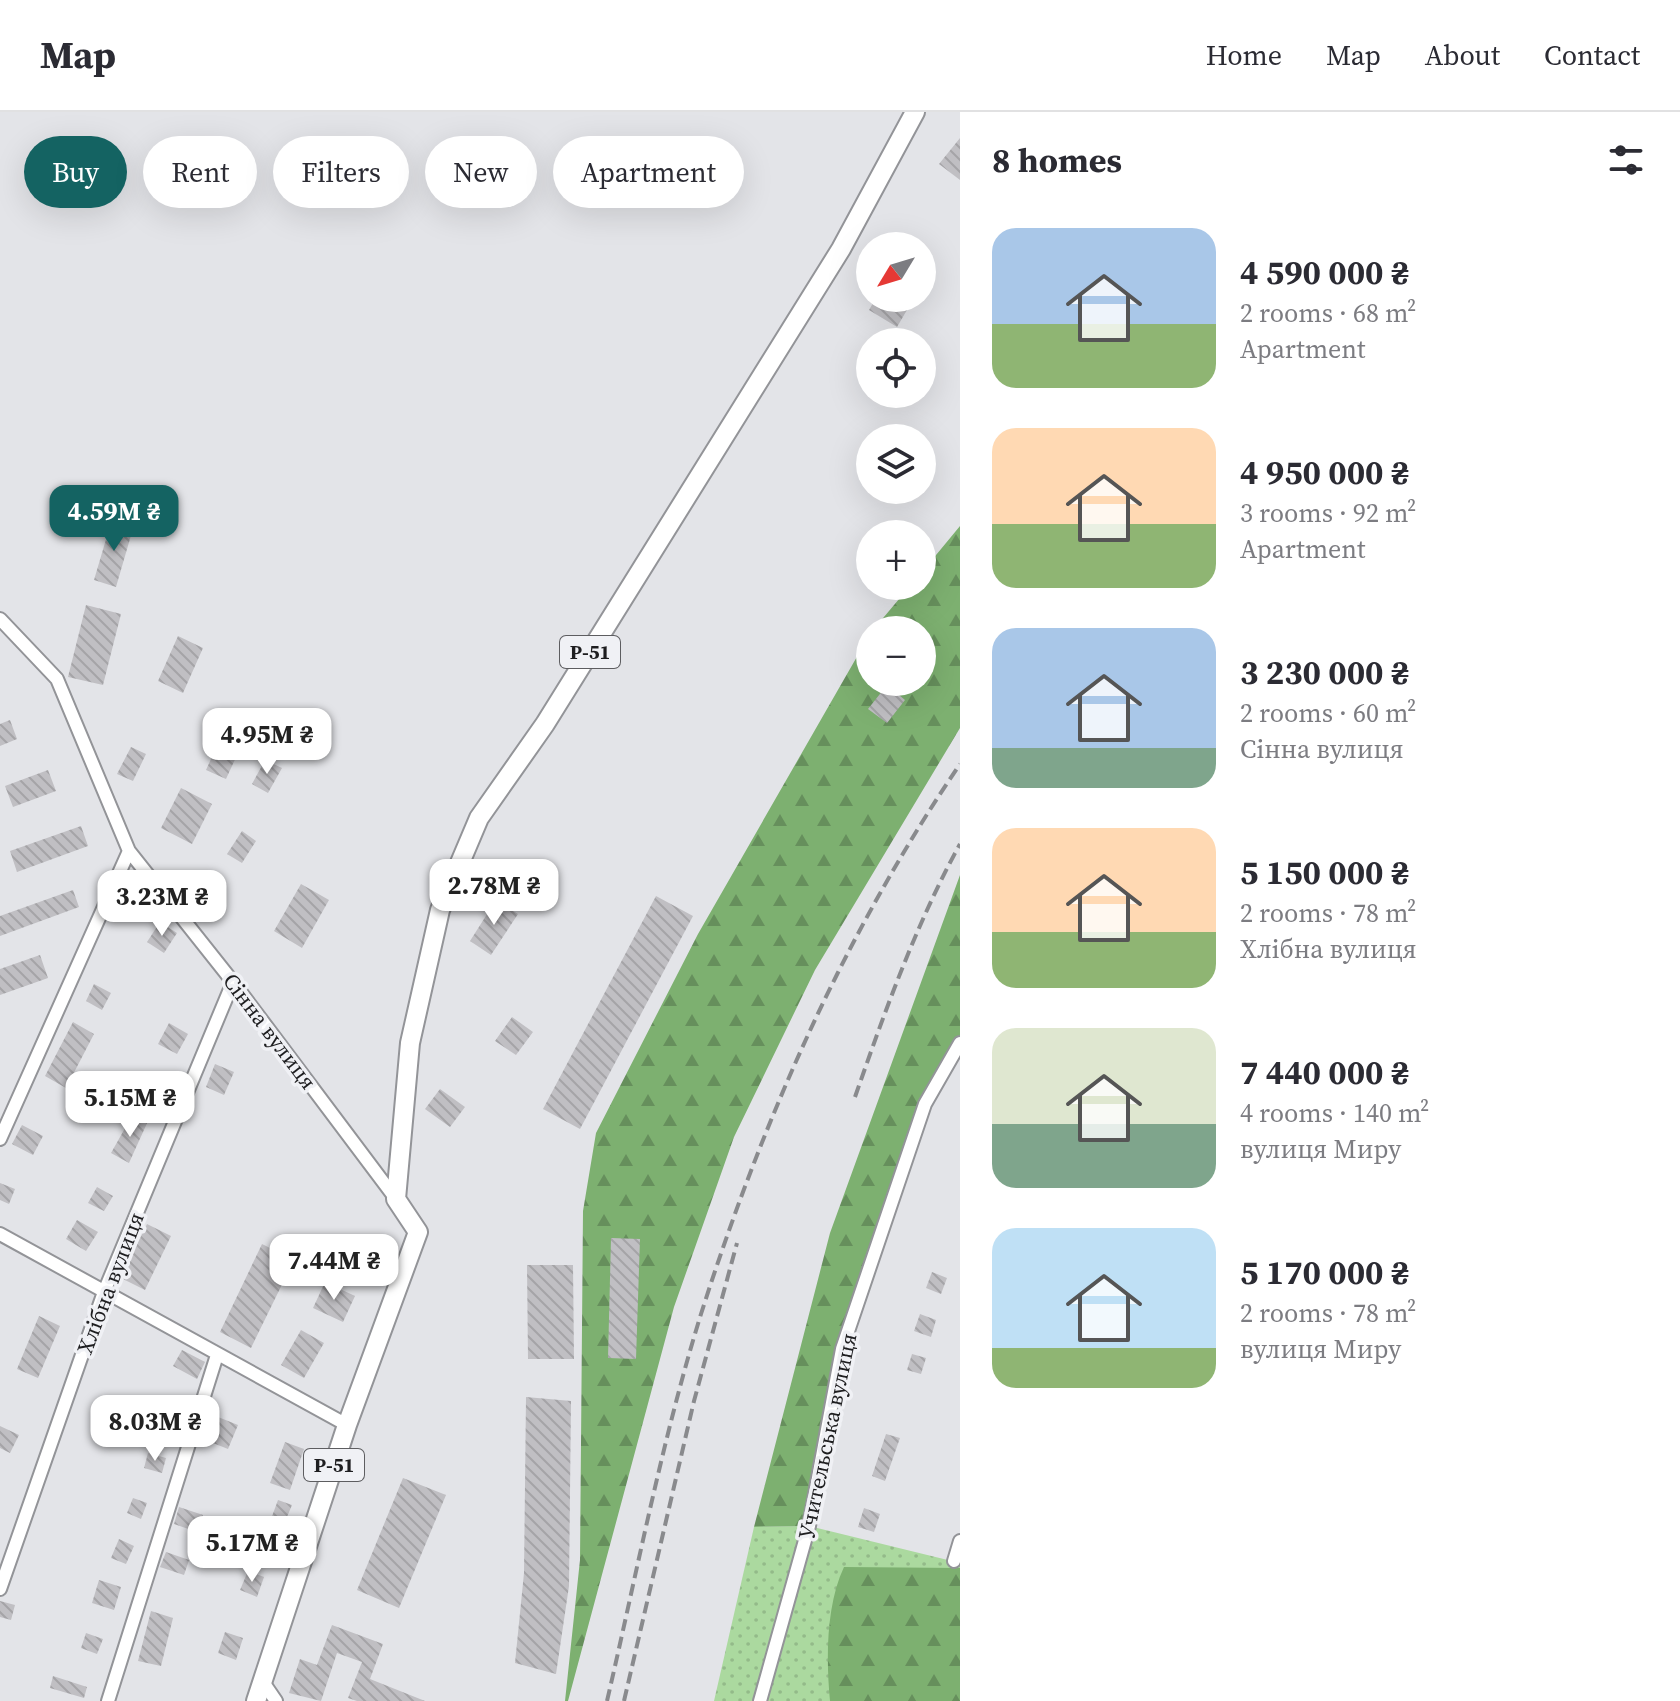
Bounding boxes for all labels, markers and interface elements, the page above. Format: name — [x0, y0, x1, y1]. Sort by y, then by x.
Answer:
text: Map — [40, 29, 116, 81]
text: Home — [1206, 36, 1282, 74]
text: Map — [1326, 36, 1381, 74]
text: About — [1425, 36, 1500, 74]
text: Contact — [1544, 36, 1640, 74]
chip: Buy — [24, 136, 127, 208]
chip: Rent — [143, 136, 257, 208]
chip: Filters — [273, 136, 409, 208]
chip: New — [425, 136, 537, 208]
chip: Apartment — [553, 136, 744, 208]
text: 8 homes — [992, 137, 1122, 183]
icon: filters — [1604, 138, 1648, 182]
north arrow — [856, 232, 936, 312]
map controls — [856, 232, 936, 696]
text: 4 590 000 ₴ — [1240, 249, 1409, 295]
icon: home — [1056, 260, 1152, 356]
text: 2 rooms · 68 m² — [1240, 295, 1416, 331]
button: locate — [856, 328, 936, 408]
text: Apartment — [1240, 331, 1365, 367]
button: layers — [856, 424, 936, 504]
text: 4 950 000 ₴ — [1240, 449, 1409, 495]
icon: home — [1056, 460, 1152, 556]
pin: 4.59M ₴ — [40, 485, 188, 553]
text: 4.59M ₴ — [67, 493, 161, 529]
text: 3 rooms · 92 m² — [1240, 495, 1416, 531]
button: + — [856, 520, 936, 600]
text: Apartment — [1240, 531, 1365, 567]
button: − — [856, 616, 936, 696]
road number: Р-51 — [560, 636, 620, 668]
text: 3 230 000 ₴ — [1240, 649, 1409, 695]
icon: home — [1056, 660, 1152, 756]
text: 2 rooms · 60 m² — [1240, 695, 1416, 731]
pin: 4.95M ₴ — [193, 708, 341, 776]
text: 4.95M ₴ — [220, 716, 314, 752]
text: Сінна вулиця — [1240, 731, 1404, 767]
text: 5 150 000 ₴ — [1240, 849, 1409, 895]
pin: 2.78M ₴ — [420, 859, 568, 927]
icon: home — [1056, 860, 1152, 956]
text: 2.78M ₴ — [447, 867, 541, 903]
pin: 3.23M ₴ — [88, 870, 236, 938]
text: 3.23M ₴ — [115, 878, 209, 914]
text: 2 rooms · 78 m² — [1240, 895, 1416, 931]
text: Хлібна вулиця — [1240, 931, 1417, 967]
street label: Сінна вулиця — [216, 967, 324, 1095]
text: 7 440 000 ₴ — [1240, 1049, 1409, 1095]
icon: home — [1056, 1060, 1152, 1156]
pin: 5.15M ₴ — [56, 1071, 204, 1139]
text: 5.15M ₴ — [83, 1079, 177, 1115]
text: 4 rooms · 140 m² — [1240, 1095, 1429, 1131]
text: вулиця Миру — [1240, 1131, 1401, 1167]
street label: Хлібна вулиця — [69, 1208, 151, 1358]
pin: 7.44M ₴ — [260, 1234, 408, 1302]
text: 7.44M ₴ — [287, 1242, 381, 1278]
text: 5 170 000 ₴ — [1240, 1249, 1409, 1295]
icon: home — [1056, 1260, 1152, 1356]
text: 2 rooms · 78 m² — [1240, 1295, 1416, 1331]
street label: Учительська вулиця — [791, 1330, 863, 1542]
text: вулиця Миру — [1240, 1331, 1401, 1367]
pin: 8.03M ₴ — [81, 1395, 229, 1463]
text: 8.03M ₴ — [108, 1403, 202, 1439]
road number: Р-51 — [304, 1449, 364, 1481]
pin: 5.17M ₴ — [178, 1516, 326, 1584]
text: 5.17M ₴ — [205, 1524, 299, 1560]

